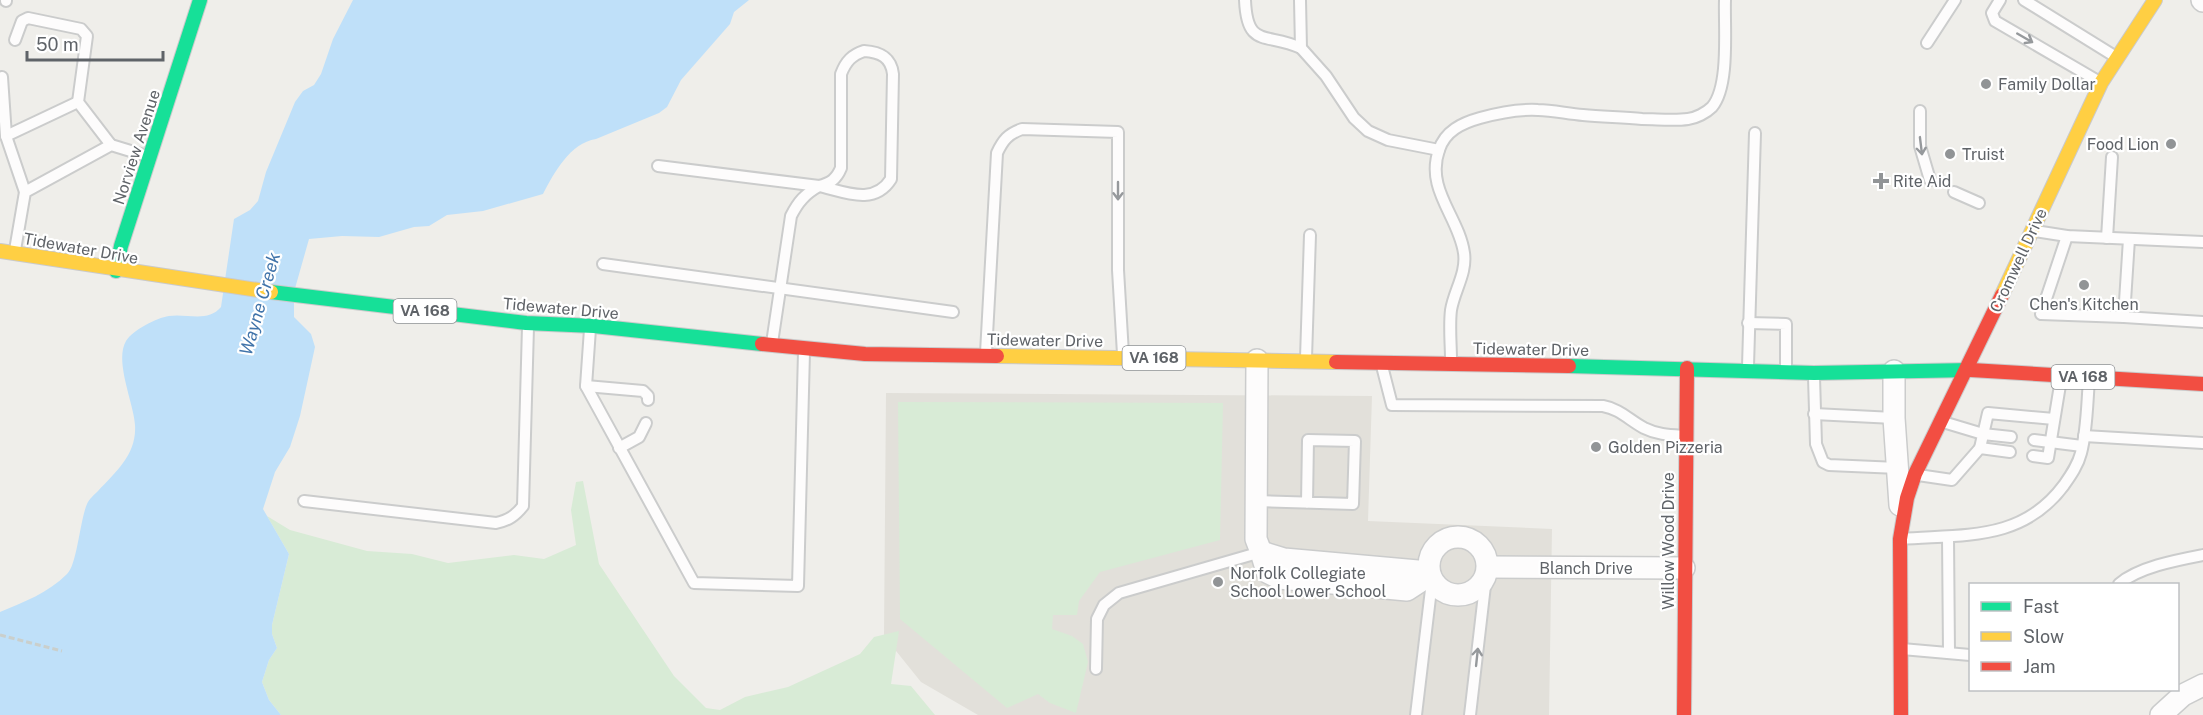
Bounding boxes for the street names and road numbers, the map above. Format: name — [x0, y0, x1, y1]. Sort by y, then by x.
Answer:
street label: Norview Avenue — [109, 87, 164, 207]
street label: Cromwell Drive — [1986, 205, 2051, 315]
street label: Tidewater Drive — [22, 229, 140, 268]
street label: Tidewater Drive — [502, 294, 620, 323]
road number: VA 168 — [394, 299, 456, 323]
street label: Tidewater Drive — [987, 330, 1103, 351]
street label: Tidewater Drive — [1473, 339, 1589, 360]
road number: VA 168 — [1122, 346, 1186, 370]
road number: VA 168 — [2052, 365, 2114, 389]
street label: Willow Wood Drive — [1659, 472, 1678, 610]
street label: Blanch Drive — [1539, 559, 1633, 578]

